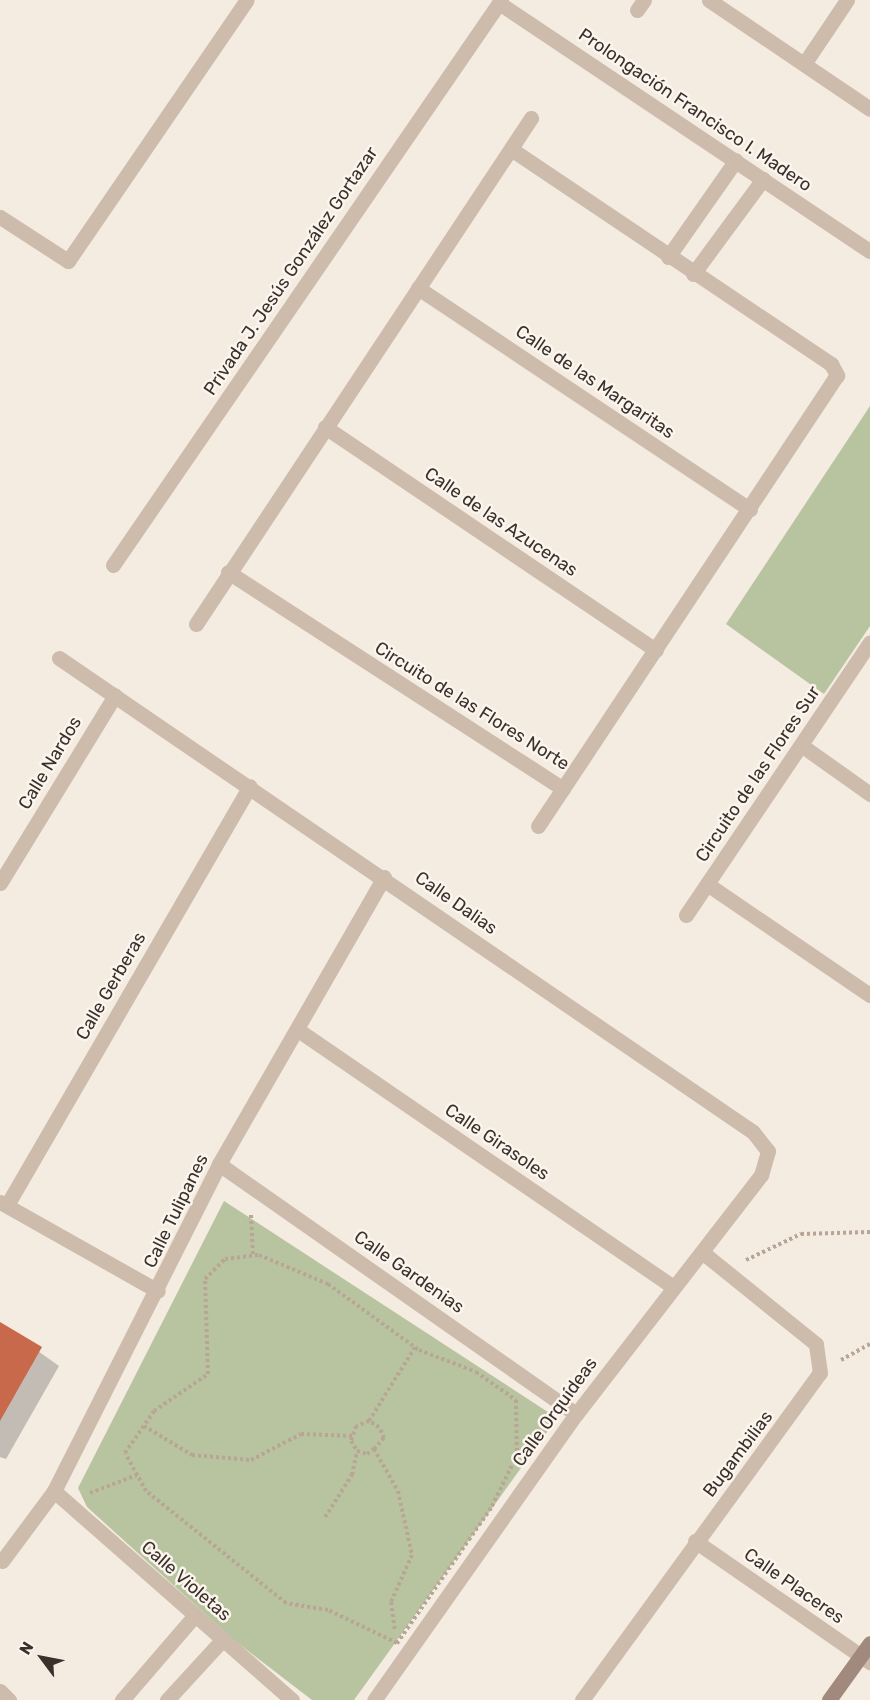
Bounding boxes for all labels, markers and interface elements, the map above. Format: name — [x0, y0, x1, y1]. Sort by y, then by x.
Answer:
street label: Prolongación Francisco I. Madero — [574, 24, 816, 196]
street label: Privada J. Jesús González Gortazar — [199, 143, 383, 399]
street label: Calle de las Margaritas — [511, 321, 679, 443]
street label: Calle de las Azucenas — [420, 463, 582, 581]
street label: Circuito de las Flores Norte — [371, 637, 573, 775]
street label: Circuito de las Flores Sur — [691, 682, 825, 866]
street label: Calle Nardos — [14, 713, 86, 813]
street label: Calle Dalias — [411, 867, 501, 939]
street label: Calle Gerberas — [71, 928, 151, 1044]
street label: Calle Girasoles — [441, 1099, 553, 1185]
street label: Calle Tulipanes — [139, 1150, 213, 1272]
street label: Calle Gardenias — [350, 1226, 468, 1318]
street label: Calle Orquídeas — [508, 1353, 602, 1471]
street label: Bugambilias — [699, 1407, 777, 1501]
street label: Calle Violetas — [137, 1536, 235, 1626]
street label: Calle Placeres — [740, 1544, 848, 1628]
north arrow — [12, 1628, 72, 1688]
text: N — [15, 1638, 37, 1658]

